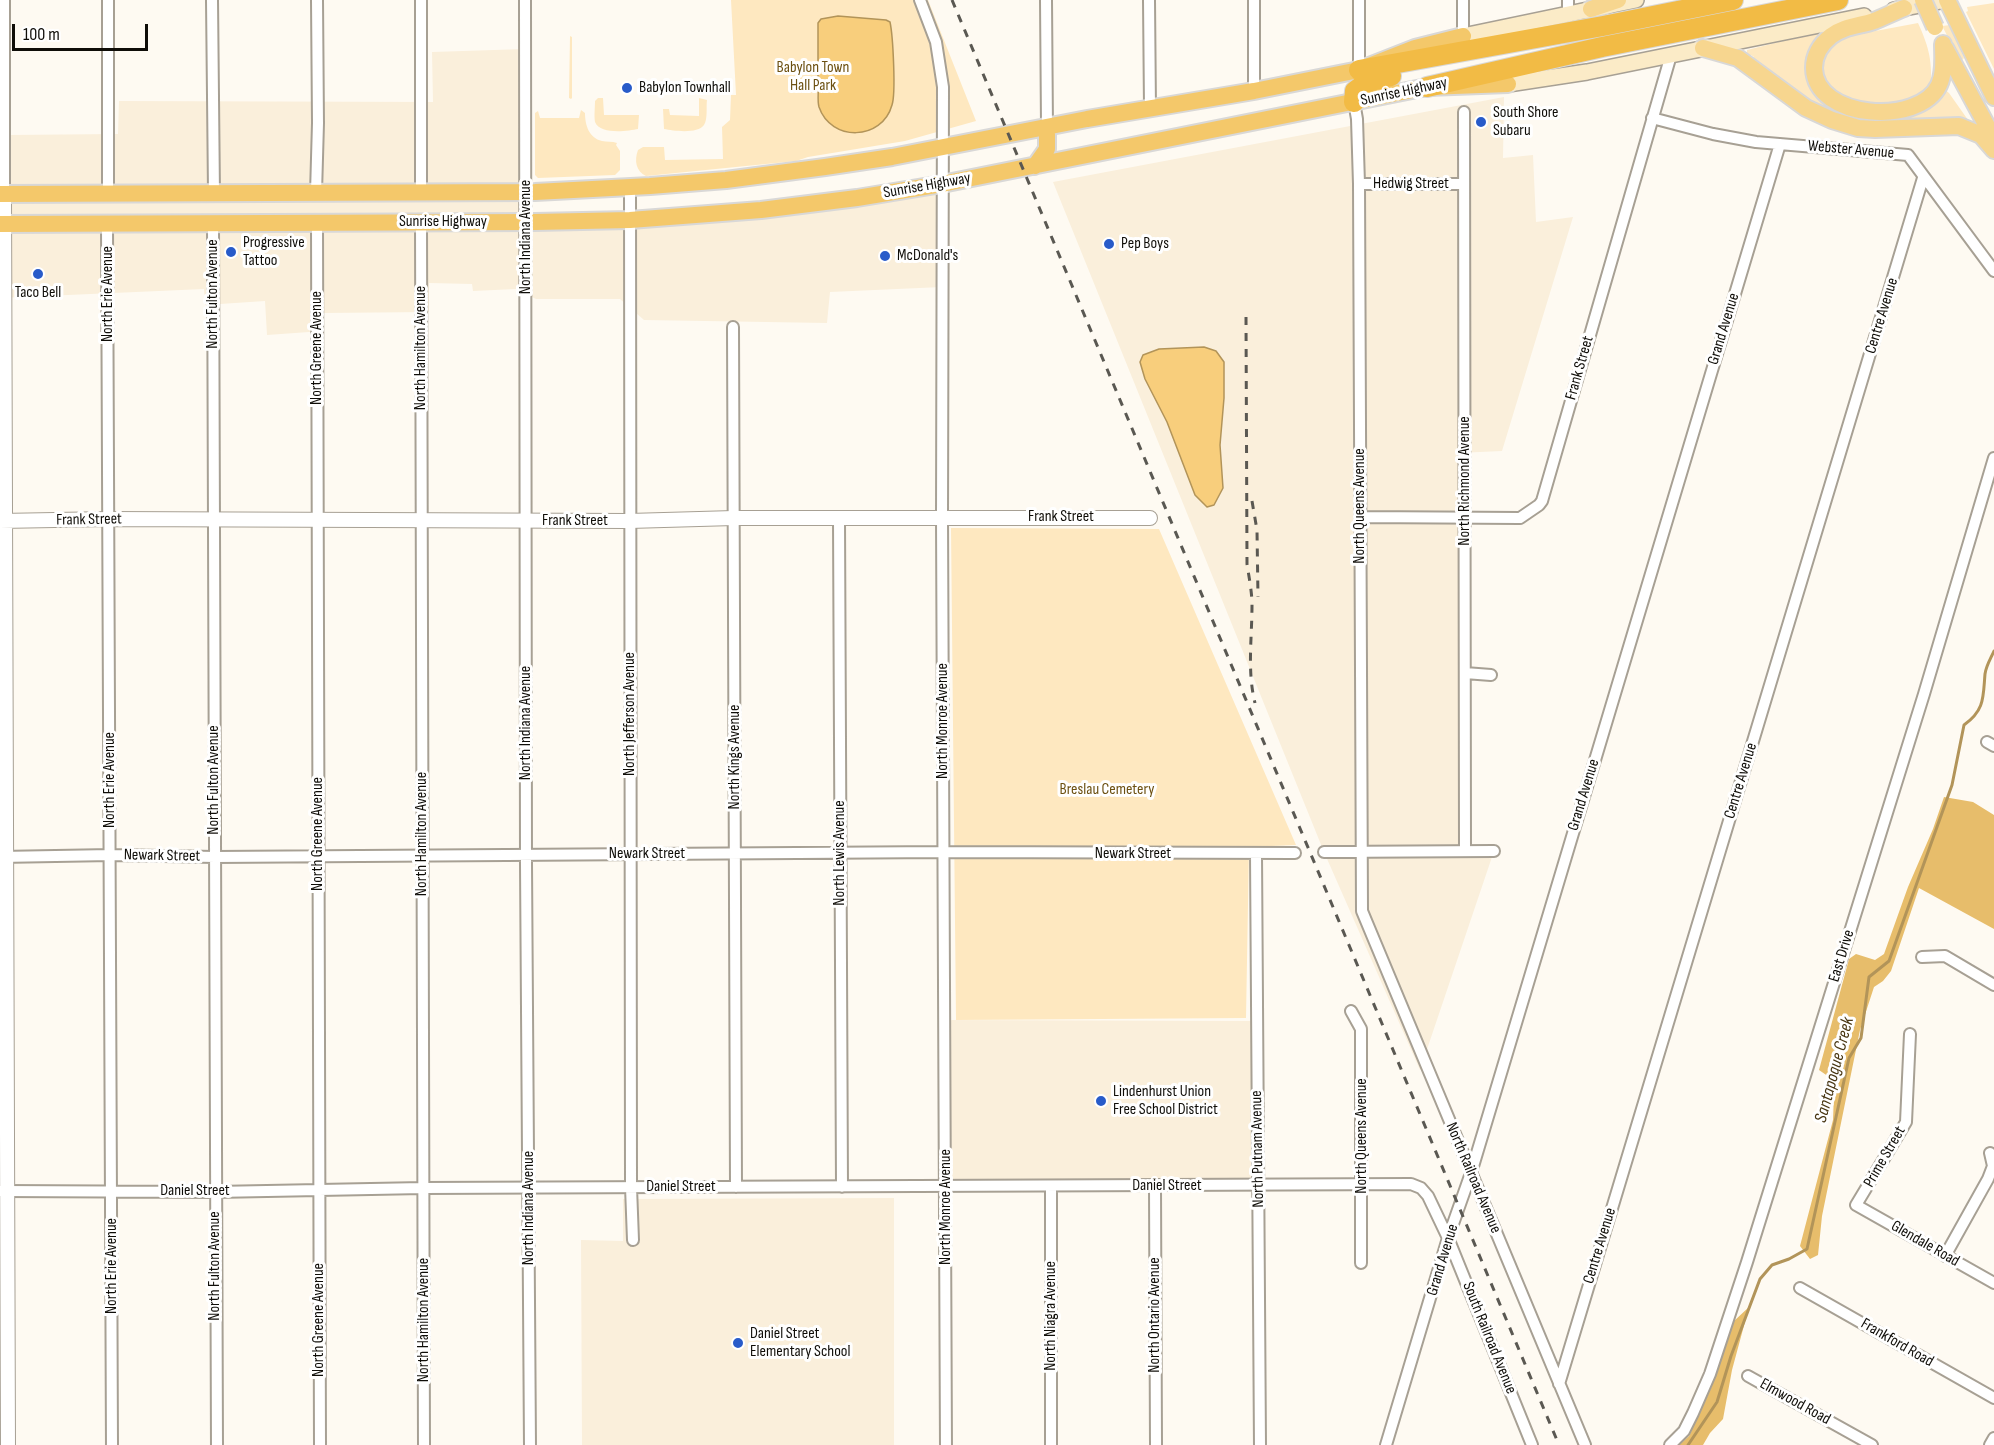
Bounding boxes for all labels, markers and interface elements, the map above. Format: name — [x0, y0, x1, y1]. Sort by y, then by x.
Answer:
scale bar — [15, 12, 152, 50]
text: 100 m — [23, 24, 60, 45]
park label: Babylon Town Hall Park — [777, 58, 849, 96]
street label: Sunrise Highway — [1359, 73, 1449, 111]
place label: Babylon Townhall — [639, 78, 731, 98]
marker: Babylon Townhall — [620, 81, 634, 95]
place label: South Shore Subaru — [1493, 103, 1559, 141]
marker: South Shore Subaru — [1474, 115, 1488, 129]
street label: Webster Avenue — [1807, 137, 1895, 163]
street label: Sunrise Highway — [882, 169, 972, 203]
street label: Hedwig Street — [1373, 174, 1449, 194]
street label: North Indiana Avenue — [516, 180, 536, 294]
street label: Sunrise Highway — [399, 212, 487, 232]
place label: Progressive Tattoo — [243, 233, 305, 271]
place label: Pep Boys — [1121, 234, 1169, 254]
marker: Pep Boys — [1102, 237, 1116, 251]
street label: North Fulton Avenue — [203, 239, 223, 349]
marker: Progressive Tattoo — [224, 245, 238, 259]
street label: North Erie Avenue — [98, 246, 118, 342]
place label: McDonald's — [897, 246, 958, 266]
marker: McDonald's — [878, 249, 892, 263]
marker: Taco Bell — [31, 267, 45, 281]
street label: Centre Avenue — [1861, 276, 1903, 356]
place label: Taco Bell — [15, 283, 61, 303]
street label: North Hamilton Avenue — [411, 286, 431, 410]
street label: North Greene Avenue — [307, 291, 327, 405]
street label: Grand Avenue — [1704, 291, 1744, 367]
street label: Frank Street — [1562, 334, 1598, 402]
street label: North Richmond Avenue — [1455, 416, 1475, 546]
street label: North Queens Avenue — [1350, 448, 1370, 564]
street label: Frank Street — [1028, 507, 1094, 527]
street label: Frank Street — [56, 510, 122, 530]
street label: Frank Street — [542, 511, 608, 531]
street label: North Jefferson Avenue — [620, 652, 640, 776]
street label: North Monroe Avenue — [933, 663, 953, 779]
street label: North Indiana Avenue — [516, 666, 536, 780]
street label: North Kings Avenue — [725, 705, 745, 809]
street label: North Fulton Avenue — [204, 725, 224, 835]
street label: North Erie Avenue — [100, 732, 120, 828]
street label: Centre Avenue — [1720, 741, 1762, 821]
street label: Grand Avenue — [1564, 757, 1604, 833]
street label: North Hamilton Avenue — [412, 772, 432, 896]
street label: North Greene Avenue — [308, 777, 328, 891]
park label: Breslau Cemetery — [1060, 780, 1154, 800]
street label: North Lewis Avenue — [830, 800, 850, 906]
street label: Newark Street — [609, 844, 685, 864]
street label: Newark Street — [1095, 844, 1171, 864]
street label: Newark Street — [124, 846, 200, 866]
street label: East Drive — [1825, 928, 1859, 984]
water label: Santapogue Creek — [1811, 1015, 1859, 1125]
street label: North Queens Avenue — [1352, 1078, 1372, 1194]
place label: Lindenhurst Union Free School District — [1113, 1082, 1218, 1120]
street label: North Putnam Avenue — [1247, 1090, 1269, 1208]
marker: Lindenhurst Union Free School District — [1094, 1094, 1108, 1108]
street label: North Railroad Avenue — [1441, 1120, 1505, 1236]
street label: Prime Street — [1860, 1123, 1910, 1191]
street label: North Monroe Avenue — [936, 1149, 956, 1265]
street label: North Indiana Avenue — [519, 1151, 539, 1265]
street label: Daniel Street — [1132, 1176, 1202, 1196]
street label: Daniel Street — [646, 1177, 716, 1197]
street label: Daniel Street — [160, 1181, 230, 1201]
street label: Centre Avenue — [1579, 1206, 1621, 1286]
street label: North Fulton Avenue — [205, 1211, 225, 1321]
street label: Glendale Road — [1887, 1217, 1963, 1271]
street label: North Erie Avenue — [102, 1218, 122, 1314]
street label: Grand Avenue — [1423, 1222, 1463, 1298]
street label: North Ontario Avenue — [1145, 1257, 1165, 1373]
street label: North Hamilton Avenue — [414, 1258, 434, 1382]
street label: North Niagra Avenue — [1041, 1261, 1061, 1371]
street label: North Greene Avenue — [309, 1263, 329, 1377]
street label: South Railroad Avenue — [1458, 1279, 1520, 1397]
street label: Frankford Road — [1857, 1315, 1937, 1371]
place label: Daniel Street Elementary School — [750, 1324, 850, 1362]
marker: Daniel Street Elementary School — [731, 1336, 745, 1350]
street label: Elmwood Road — [1756, 1375, 1834, 1429]

